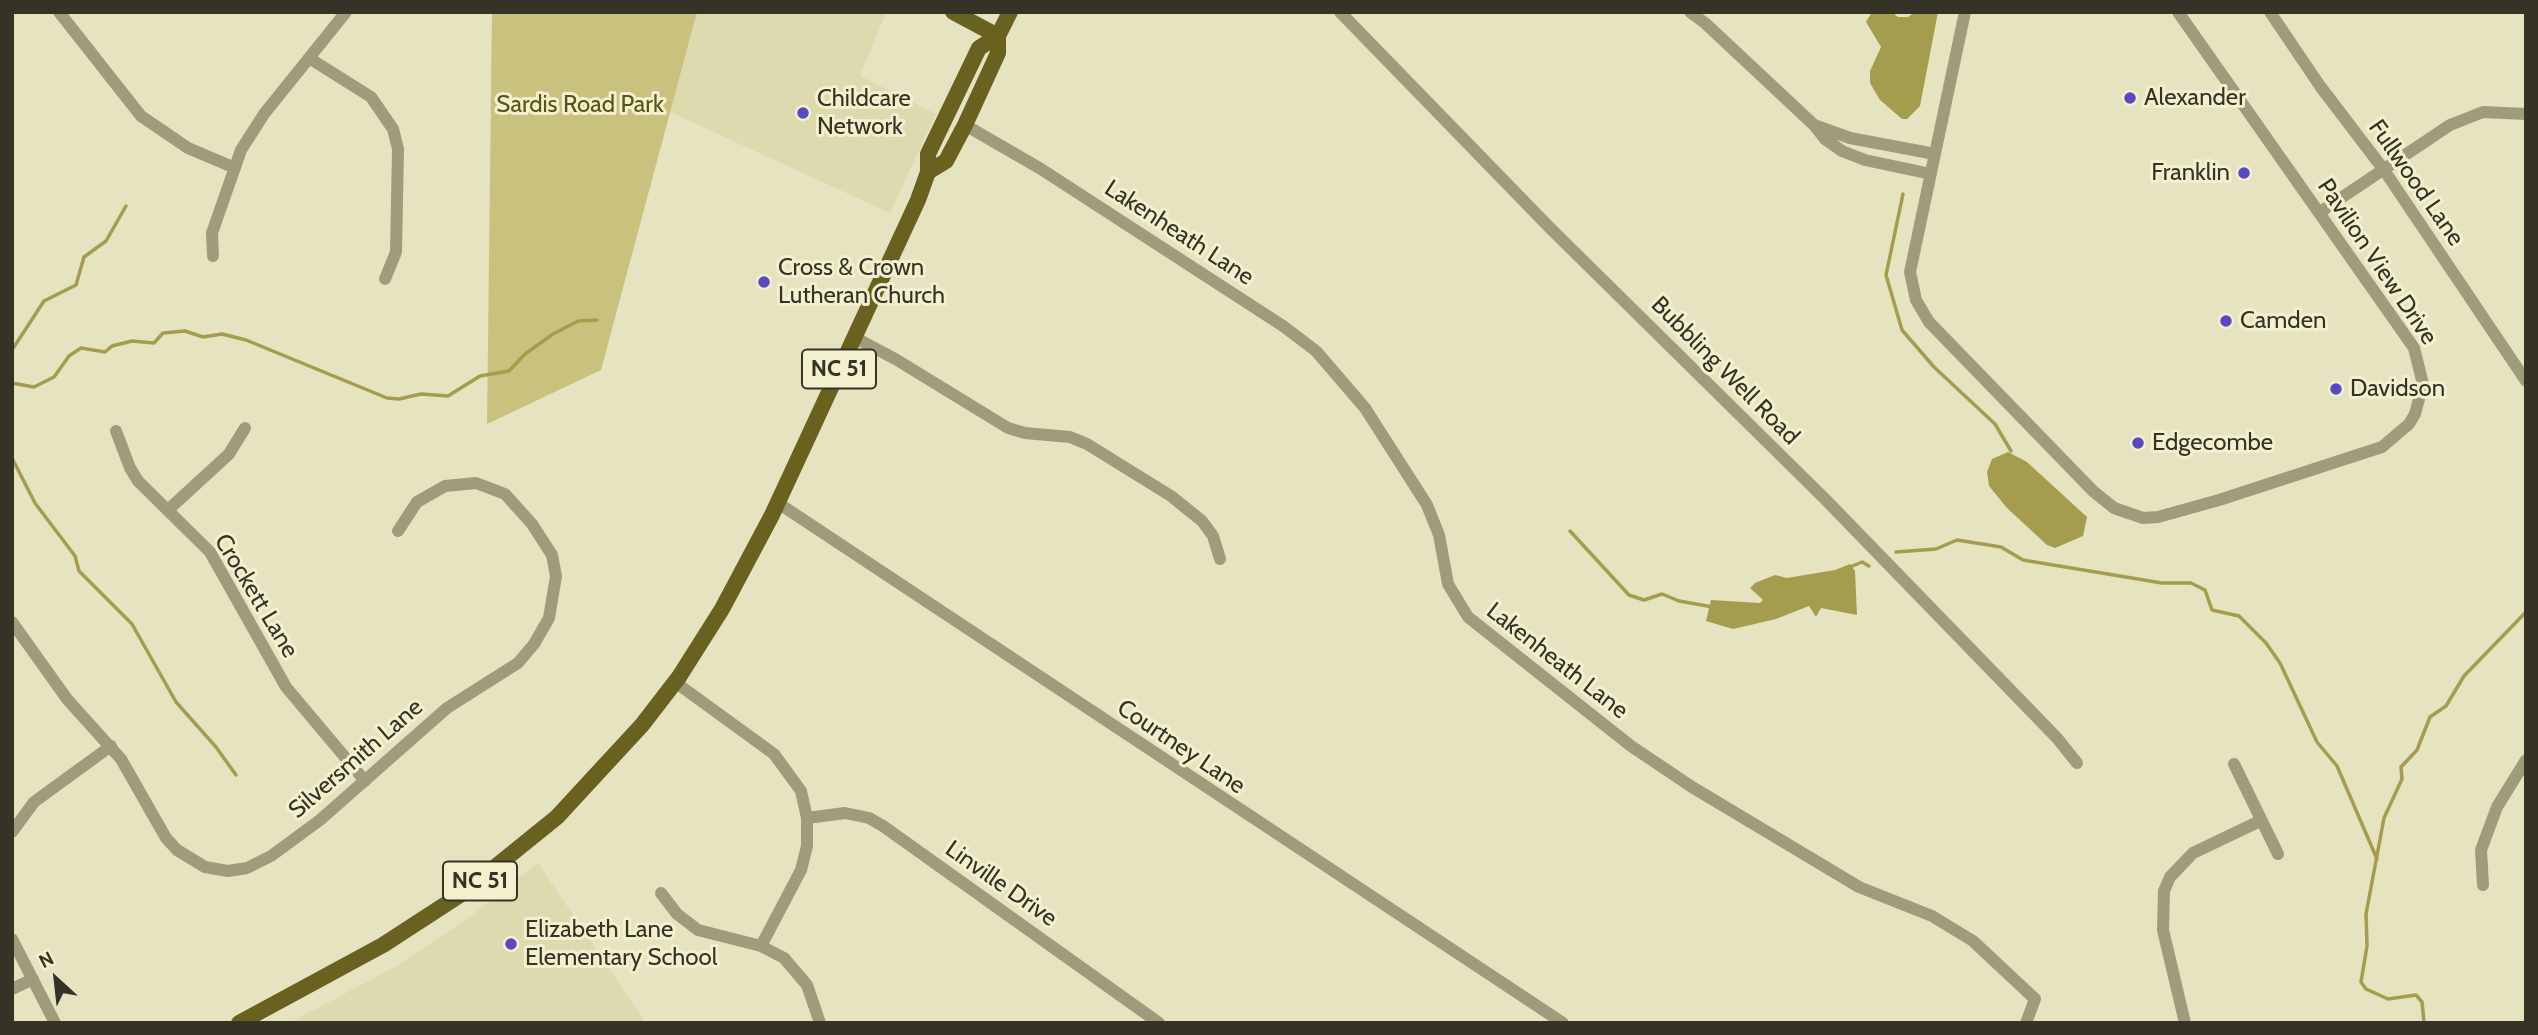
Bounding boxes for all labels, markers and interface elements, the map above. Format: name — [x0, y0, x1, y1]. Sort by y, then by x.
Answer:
place label: Alexander — [2144, 84, 2246, 112]
place label: Childcare Network — [817, 85, 911, 141]
marker: Alexander — [2122, 90, 2138, 106]
park label: Sardis Road Park — [496, 91, 664, 119]
marker: Childcare Network — [795, 105, 811, 121]
street label: Fullwood Lane — [2362, 115, 2470, 251]
place label: Franklin — [2151, 159, 2230, 187]
marker: Franklin — [2236, 165, 2252, 181]
street label: Lakenheath Lane — [1099, 174, 1259, 292]
street label: Pavilion View Drive — [2311, 174, 2443, 350]
place label: Cross & Crown Lutheran Church — [778, 254, 945, 310]
marker: Cross & Crown Lutheran Church — [756, 274, 772, 290]
street label: Bubbling Well Road — [1645, 291, 1805, 451]
place label: Camden — [2240, 307, 2326, 335]
marker: Camden — [2218, 313, 2234, 329]
road number: NC 51 — [802, 350, 876, 388]
place label: Davidson — [2350, 375, 2445, 403]
marker: Davidson — [2328, 381, 2344, 397]
place label: Edgecombe — [2152, 429, 2273, 457]
marker: Edgecombe — [2130, 435, 2146, 451]
street label: Crockett Lane — [208, 529, 304, 663]
street label: Lakenheath Lane — [1480, 597, 1634, 725]
street label: Silversmith Lane — [283, 693, 429, 825]
street label: Courtney Lane — [1111, 694, 1251, 800]
street label: Linville Drive — [940, 835, 1062, 933]
road number: NC 51 — [443, 862, 517, 900]
place label: Elizabeth Lane Elementary School — [525, 916, 717, 972]
marker: Elizabeth Lane Elementary School — [503, 936, 519, 952]
north arrow — [21, 944, 91, 1014]
text: N — [35, 947, 57, 973]

